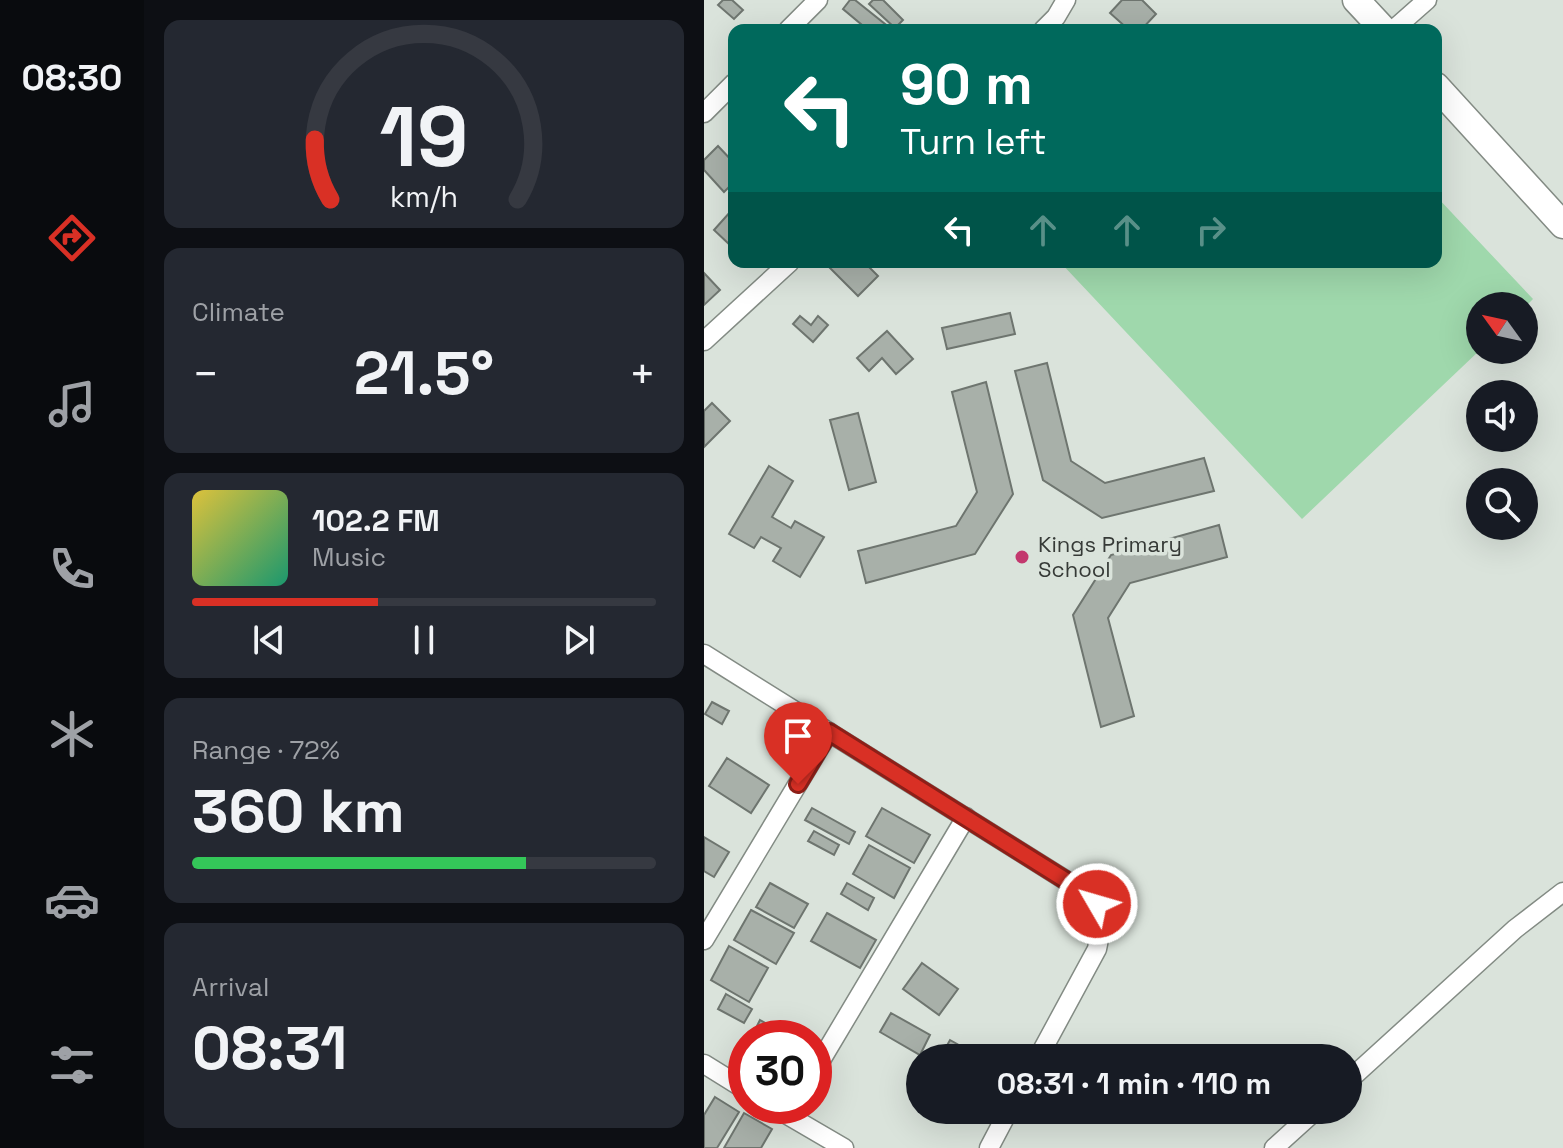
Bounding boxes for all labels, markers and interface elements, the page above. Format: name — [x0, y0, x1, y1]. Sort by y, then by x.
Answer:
text: 90 m — [900, 49, 1033, 120]
text: 08:30 — [22, 55, 122, 101]
icon: left — [768, 56, 872, 160]
text: 19 — [379, 84, 469, 190]
text: Turn left — [900, 119, 1047, 165]
text: km/h — [390, 179, 458, 215]
icon: left — [937, 208, 981, 252]
icon: ahead — [1021, 208, 1065, 252]
icon: ahead — [1105, 208, 1149, 252]
icon: right — [1189, 208, 1233, 252]
icon: directions — [44, 210, 100, 266]
north arrow — [1466, 292, 1538, 364]
map controls — [1466, 292, 1538, 540]
text: Climate — [192, 295, 285, 329]
text: 21.5° — [354, 335, 494, 412]
text: − — [192, 346, 219, 402]
text: + — [629, 346, 656, 402]
icon: music — [44, 376, 100, 432]
button: sound — [1466, 380, 1538, 452]
button: search — [1466, 468, 1538, 540]
text: 102.2 FM — [312, 501, 440, 540]
place label: Kings Primary School — [1038, 530, 1182, 583]
text: Music — [312, 540, 386, 574]
icon: phone — [44, 541, 100, 597]
marker: Kings Primary School — [1013, 548, 1031, 566]
icon: previous — [247, 618, 291, 662]
icon: pause — [402, 618, 446, 662]
icon: next — [557, 618, 601, 662]
pin — [764, 702, 832, 784]
icon: climate — [44, 706, 100, 762]
icon: arrive — [776, 714, 820, 758]
text: Range · 72% — [192, 733, 340, 767]
text: 360 km — [192, 773, 405, 850]
position arrow — [1055, 862, 1139, 946]
icon: car — [44, 872, 100, 928]
text: Arrival — [192, 970, 269, 1004]
text: 08:31 — [192, 1010, 347, 1087]
speed limit sign: 30 — [728, 1020, 832, 1124]
icon: filters — [44, 1037, 100, 1093]
text: 08:31 · 1 min · 110 m — [997, 1064, 1271, 1103]

